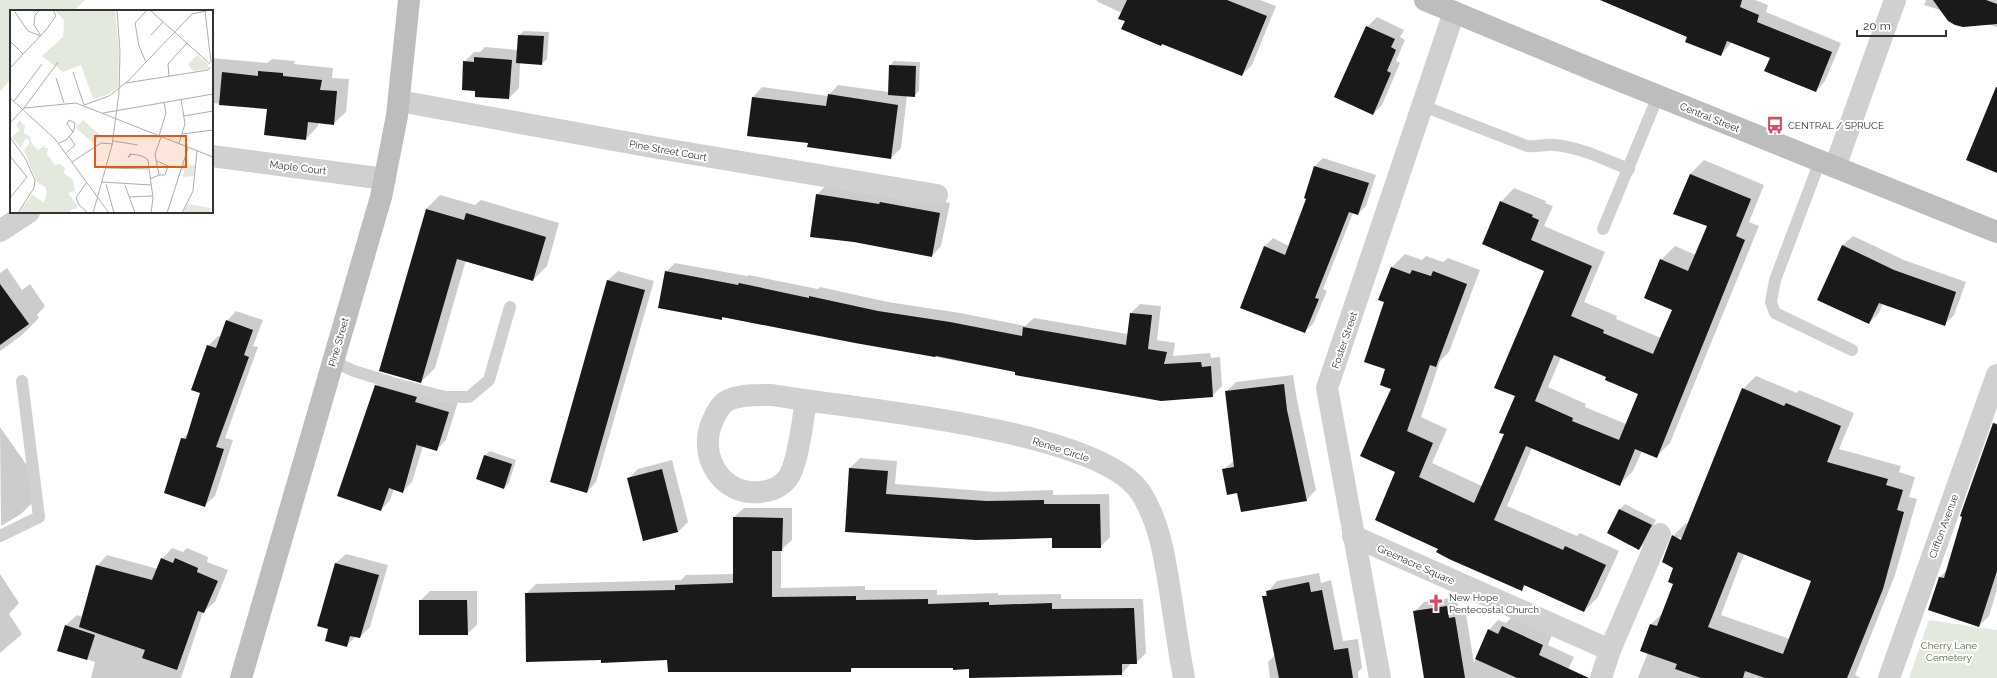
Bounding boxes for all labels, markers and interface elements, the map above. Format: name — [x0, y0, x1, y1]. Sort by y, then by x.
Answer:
inset map — [10, 10, 213, 213]
scale bar — [1857, 12, 1946, 38]
text: 20 m — [1863, 19, 1891, 33]
street label: Central Street — [1678, 100, 1742, 135]
bus stop icon: CENTRAL / SPRUCE — [1765, 115, 1785, 135]
place label: CENTRAL / SPRUCE — [1788, 120, 1884, 131]
street label: Pine Street Court — [628, 138, 708, 163]
street label: Maple Court — [269, 159, 328, 177]
street label: Foster Street — [1330, 310, 1359, 370]
street label: Pine Street — [326, 316, 351, 368]
street label: Renee Circle — [1031, 435, 1091, 464]
street label: Clifton Avenue — [1927, 492, 1960, 560]
street label: Greenacre Square — [1375, 542, 1456, 587]
place label: New Hope Pentecostal Church — [1449, 592, 1539, 615]
church icon: New Hope Pentecostal Church — [1426, 593, 1446, 613]
park label: Cherry Lane Cemetery — [1921, 640, 1977, 663]

